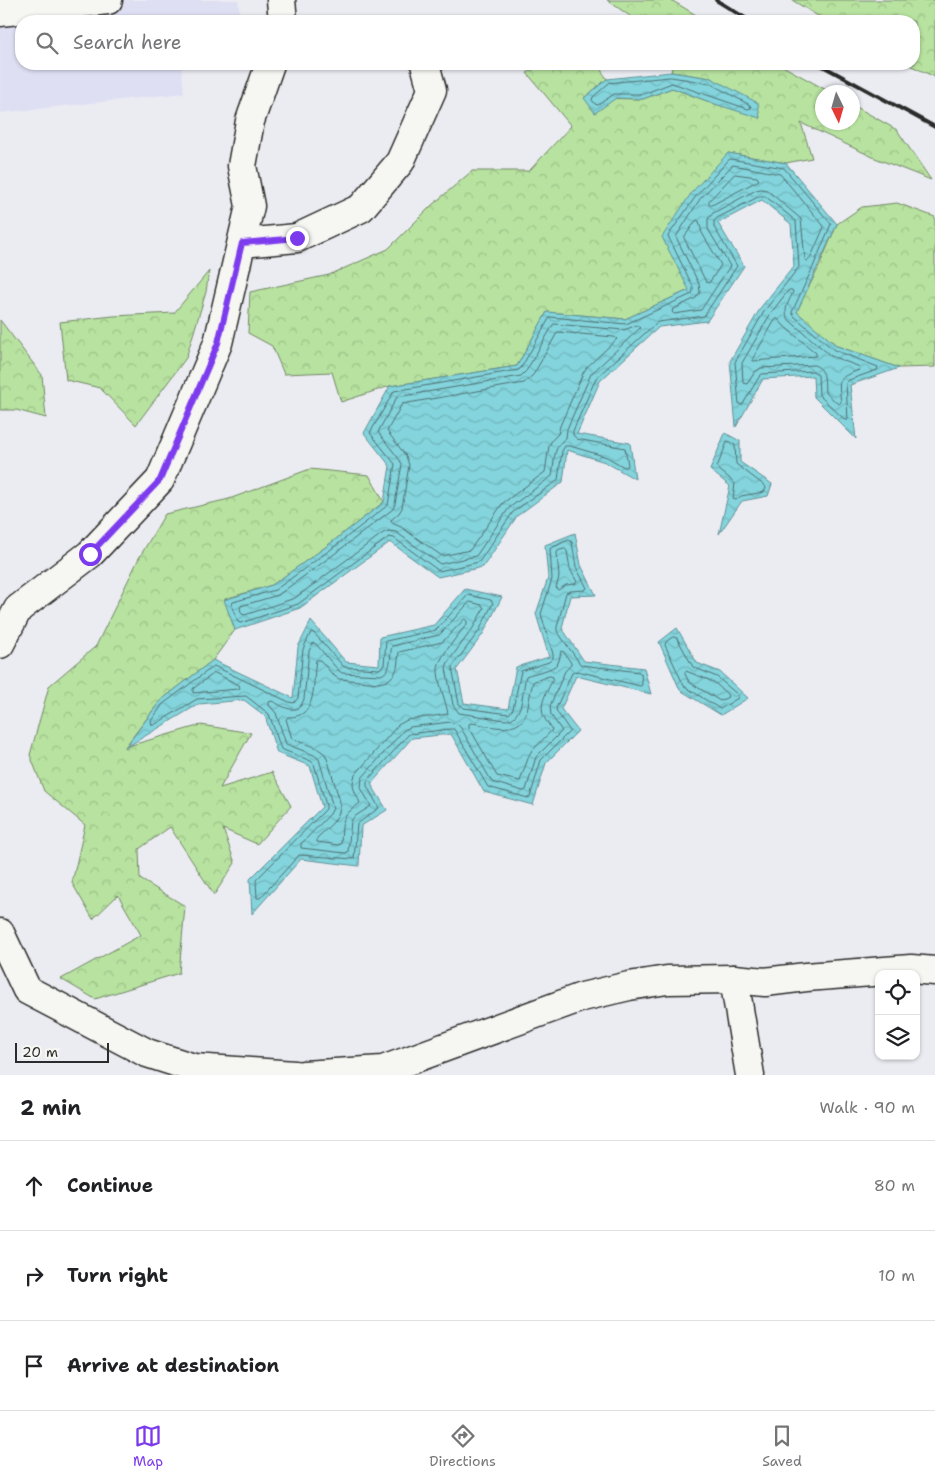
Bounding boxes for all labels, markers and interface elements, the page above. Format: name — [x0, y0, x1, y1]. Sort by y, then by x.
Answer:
search box — [15, 15, 920, 70]
icon: search — [33, 29, 61, 57]
text: Search here — [73, 30, 182, 55]
north arrow — [815, 85, 860, 130]
route end — [286, 227, 309, 250]
route start — [79, 543, 102, 566]
map controls — [875, 970, 920, 1060]
button: locate — [875, 970, 920, 1015]
button: layers — [875, 1015, 920, 1060]
scale bar — [15, 1040, 109, 1063]
text: 20 m — [22, 1043, 58, 1061]
text: 2 min — [20, 1094, 81, 1122]
text: Walk · 90 m — [820, 1097, 915, 1118]
icon: ahead — [20, 1172, 48, 1200]
text: Continue — [67, 1173, 153, 1198]
text: 80 m — [874, 1175, 915, 1196]
icon: right — [20, 1262, 48, 1290]
text: Turn right — [67, 1263, 168, 1288]
text: 10 m — [878, 1265, 915, 1286]
icon: arrive — [20, 1352, 48, 1380]
text: Arrive at destination — [67, 1353, 279, 1378]
tab: Map — [133, 1422, 163, 1470]
tab: Directions — [429, 1422, 496, 1470]
tab: Saved — [762, 1422, 802, 1470]

